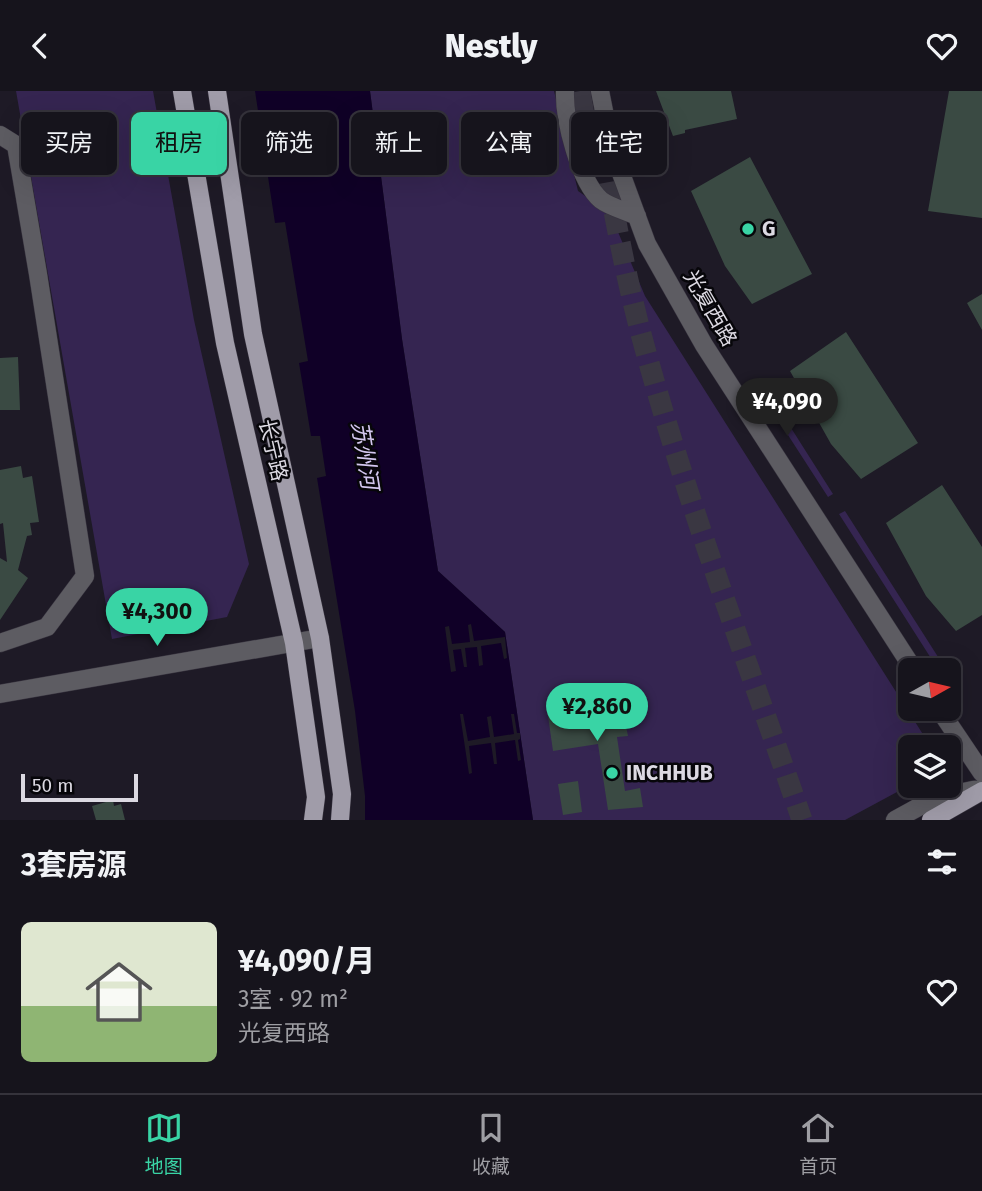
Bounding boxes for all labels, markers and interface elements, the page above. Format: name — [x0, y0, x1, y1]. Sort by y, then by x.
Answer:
icon: back — [21, 27, 59, 65]
text: Nestly — [445, 27, 537, 65]
icon: heart — [923, 27, 961, 65]
chip: 买房 — [21, 112, 117, 175]
chip: 租房 — [131, 112, 227, 175]
chip: 筛选 — [241, 112, 337, 175]
chip: 新上 — [351, 112, 447, 175]
chip: 公寓 — [461, 112, 557, 175]
chip: 住宅 — [571, 112, 667, 175]
place label: G — [762, 216, 776, 242]
marker: G — [740, 221, 756, 237]
street label: 光复西路 — [678, 265, 742, 351]
pin: ¥4,090 — [730, 379, 844, 438]
text: ¥4,090 — [752, 387, 822, 415]
street label: 长宁路 — [253, 416, 293, 484]
water label: 苏州河 — [346, 419, 385, 495]
pin: ¥4,300 — [100, 589, 214, 648]
text: ¥4,300 — [122, 597, 192, 625]
north arrow — [898, 658, 961, 721]
map controls — [898, 658, 961, 798]
pin: ¥2,860 — [540, 683, 654, 743]
text: ¥2,860 — [562, 692, 632, 720]
button: layers — [898, 735, 961, 798]
place label: INCHHUB — [626, 760, 713, 786]
marker: INCHHUB — [604, 765, 620, 781]
scale bar — [21, 771, 138, 803]
text: 50 m — [32, 774, 73, 797]
icon: filters — [923, 843, 961, 881]
text: 3套房源 — [21, 847, 127, 883]
text: ¥4,090/月 — [238, 943, 375, 979]
icon: home — [77, 950, 161, 1034]
icon: heart — [923, 973, 961, 1011]
text: 3室 · 92 m² — [238, 985, 348, 1013]
text: 光复西路 — [238, 1019, 330, 1047]
tab: 地图 — [145, 1109, 183, 1178]
tab: 收藏 — [472, 1109, 510, 1178]
tab: 首页 — [799, 1109, 837, 1178]

